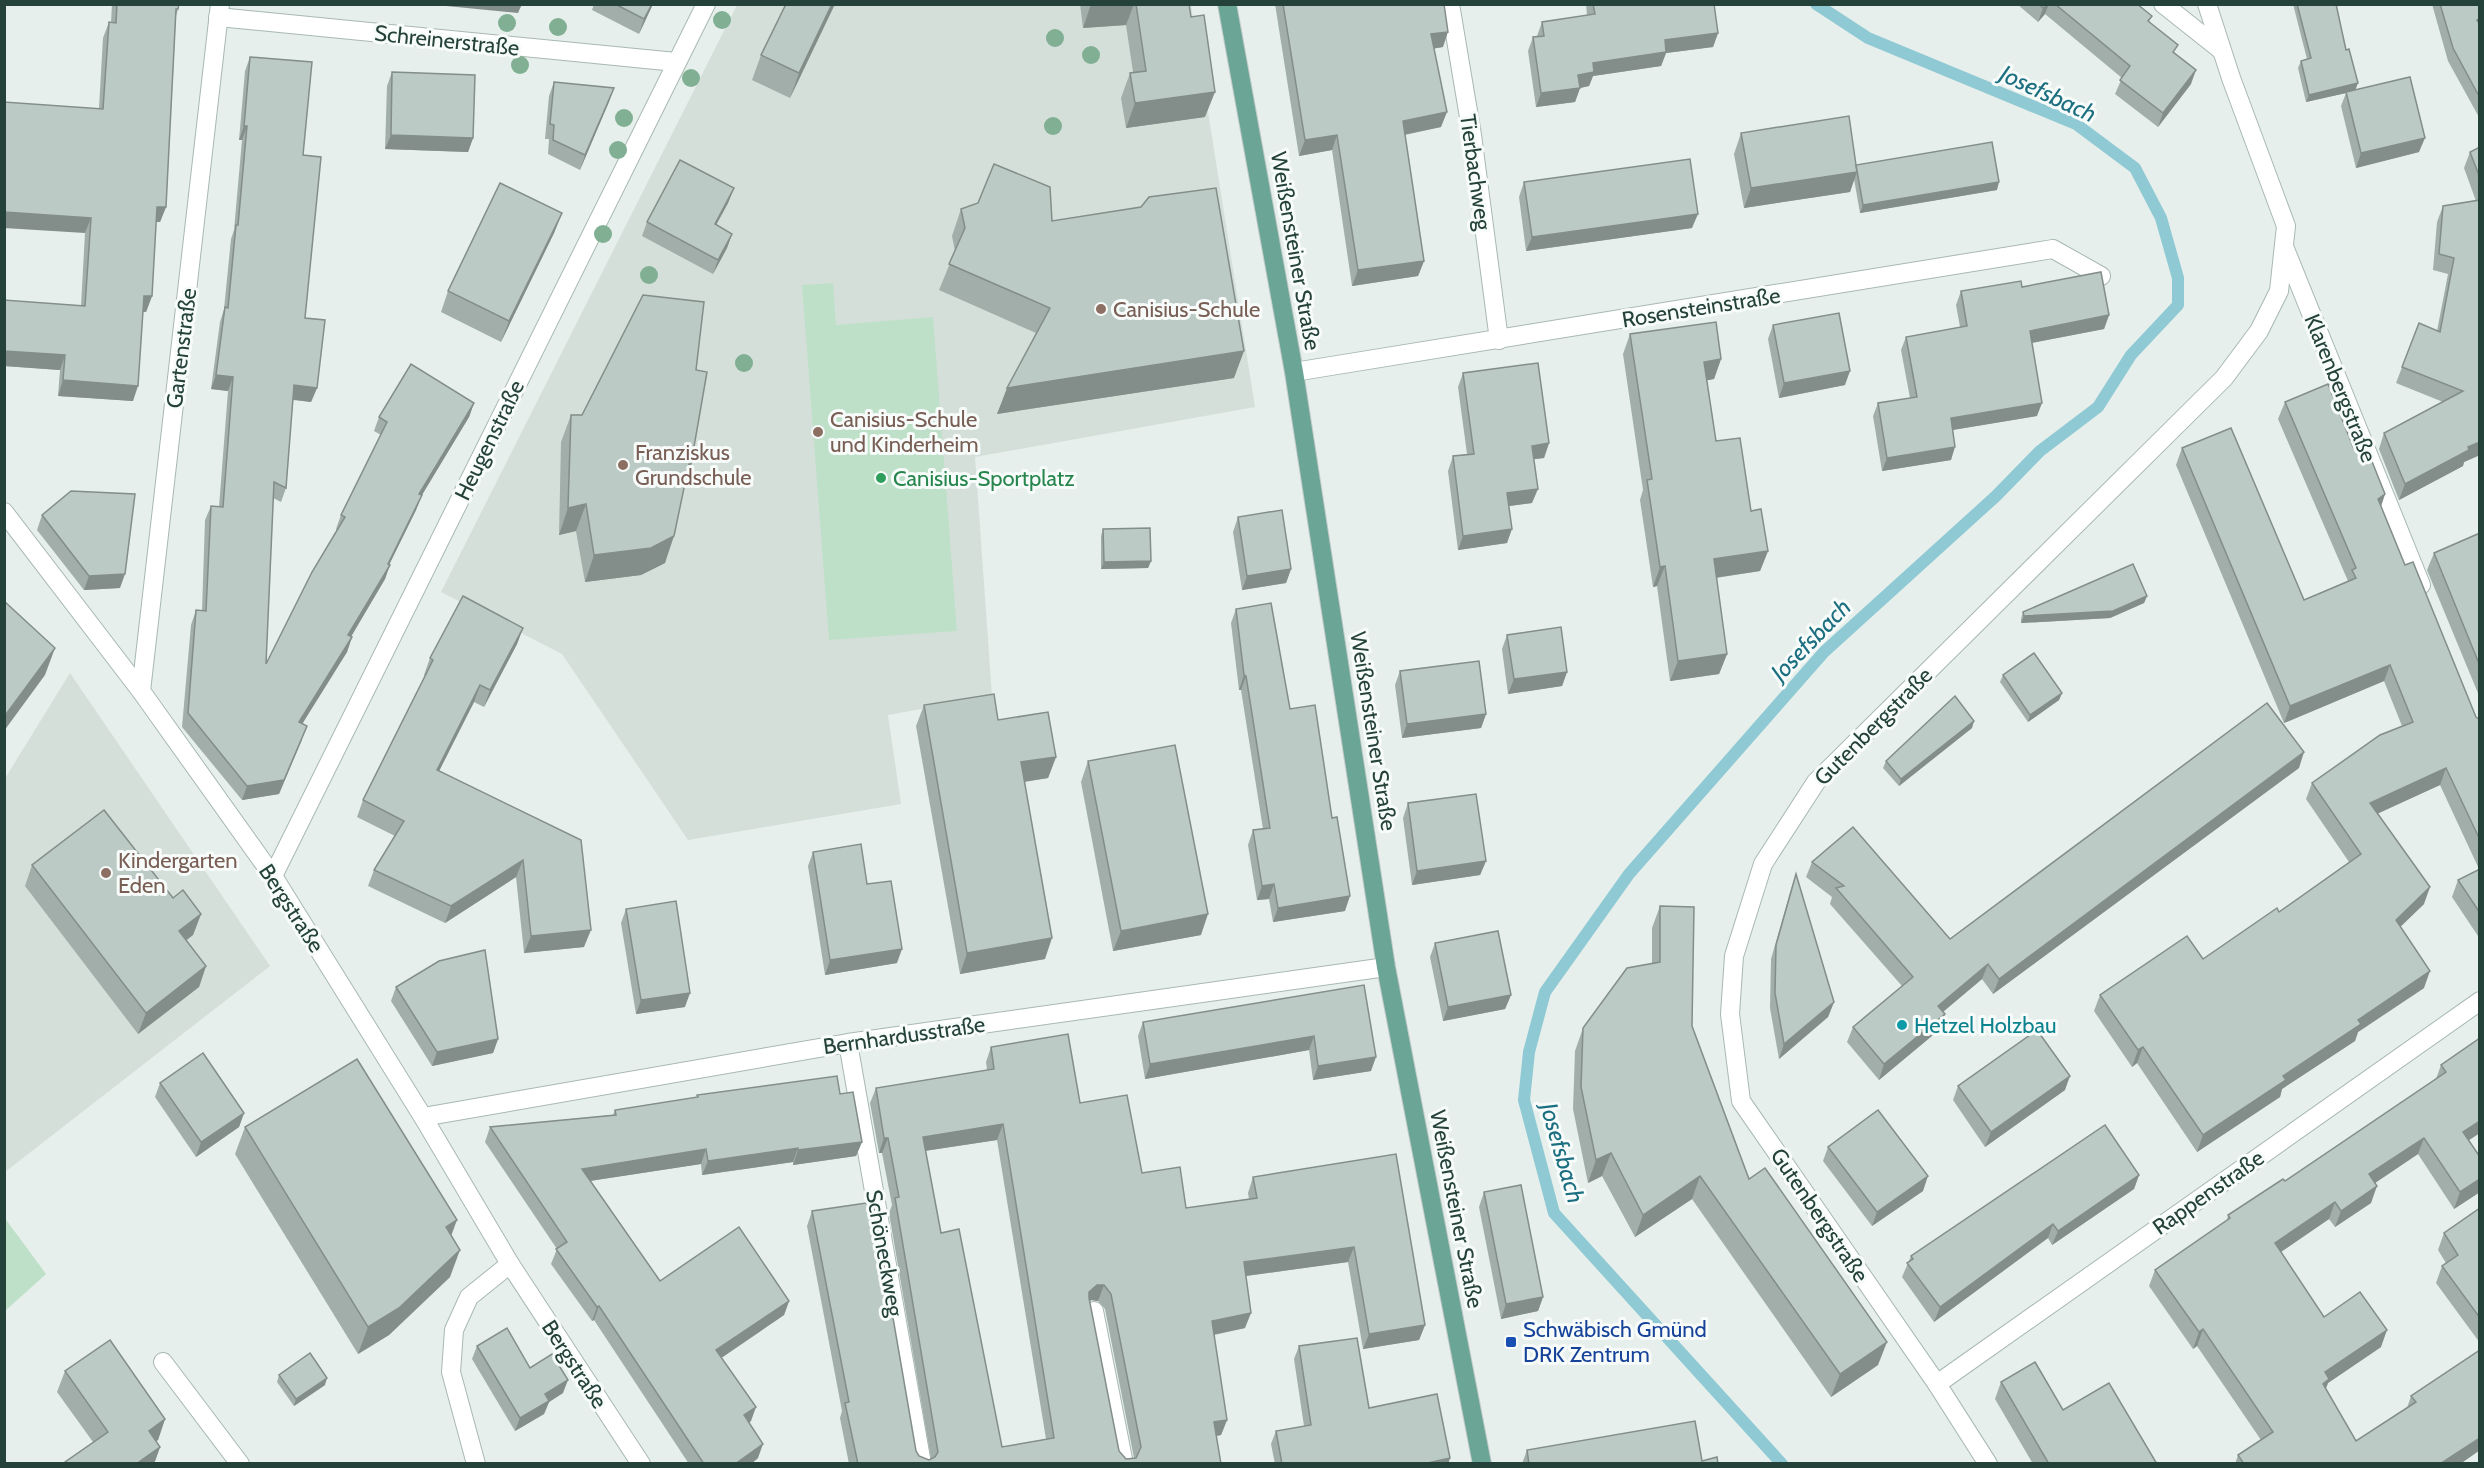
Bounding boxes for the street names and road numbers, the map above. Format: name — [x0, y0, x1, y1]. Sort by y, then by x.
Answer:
street label: Schreinerstraße — [373, 19, 521, 62]
street label: Tierbachweg — [1454, 112, 1497, 233]
street label: Weißensteiner Straße — [1265, 150, 1326, 352]
street label: Rosensteinstraße — [1620, 282, 1782, 333]
street label: Gartenstraße — [161, 286, 202, 410]
street label: Klarenbergstraße — [2299, 310, 2383, 466]
street label: Heugenstraße — [449, 376, 530, 505]
street label: Weißensteiner Straße — [1344, 630, 1403, 833]
street label: Gutenbergstraße — [1809, 662, 1938, 791]
street label: Bergstraße — [253, 859, 330, 958]
street label: Bernhardusstraße — [821, 1011, 987, 1060]
street label: Weißensteiner Straße — [1424, 1108, 1489, 1310]
street label: Gutenbergstraße — [1765, 1143, 1874, 1288]
street label: Rappenstraße — [2147, 1144, 2269, 1241]
street label: Schöneckweg — [860, 1188, 909, 1320]
street label: Bergstraße — [536, 1315, 613, 1414]

